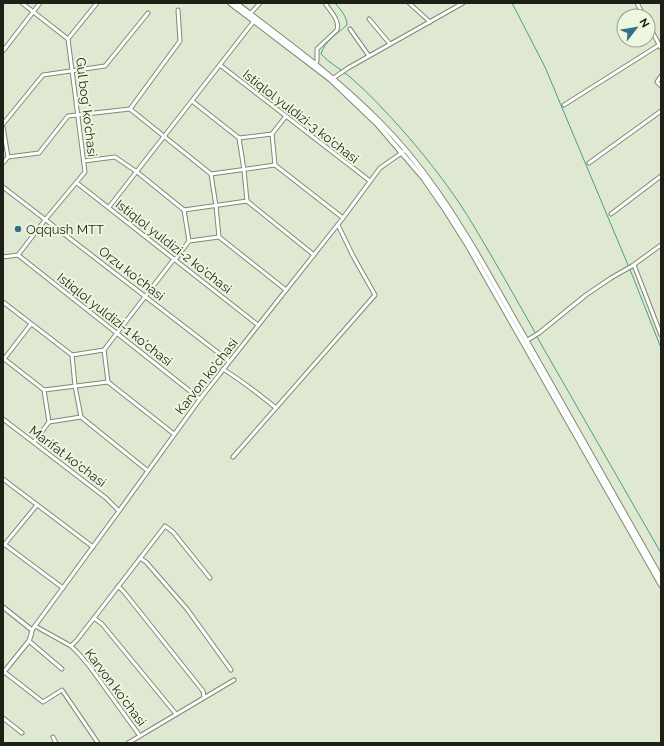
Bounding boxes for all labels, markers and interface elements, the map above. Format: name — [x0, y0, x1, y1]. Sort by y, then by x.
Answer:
north arrow — [616, 8, 656, 48]
text: N — [636, 16, 652, 30]
street label: Gul bog' ko'chasi — [73, 57, 100, 158]
street label: Istiqlol yuldizi-3 ko'chasi — [240, 67, 362, 166]
street label: Istiqlol yuldizi-2 ko'chasi — [113, 196, 235, 296]
place label: Oqqush MTT — [26, 222, 104, 237]
marker: Oqqush MTT — [13, 224, 23, 234]
street label: Orzu ko'chasi — [96, 243, 167, 304]
street label: Istiqlol yuldizi-1 ko'chasi — [54, 270, 175, 369]
street label: Karvon ko'chasi — [172, 335, 241, 417]
street label: Marifat ko'chasi — [26, 423, 109, 490]
street label: Karvon ko'chasi — [82, 646, 149, 729]

